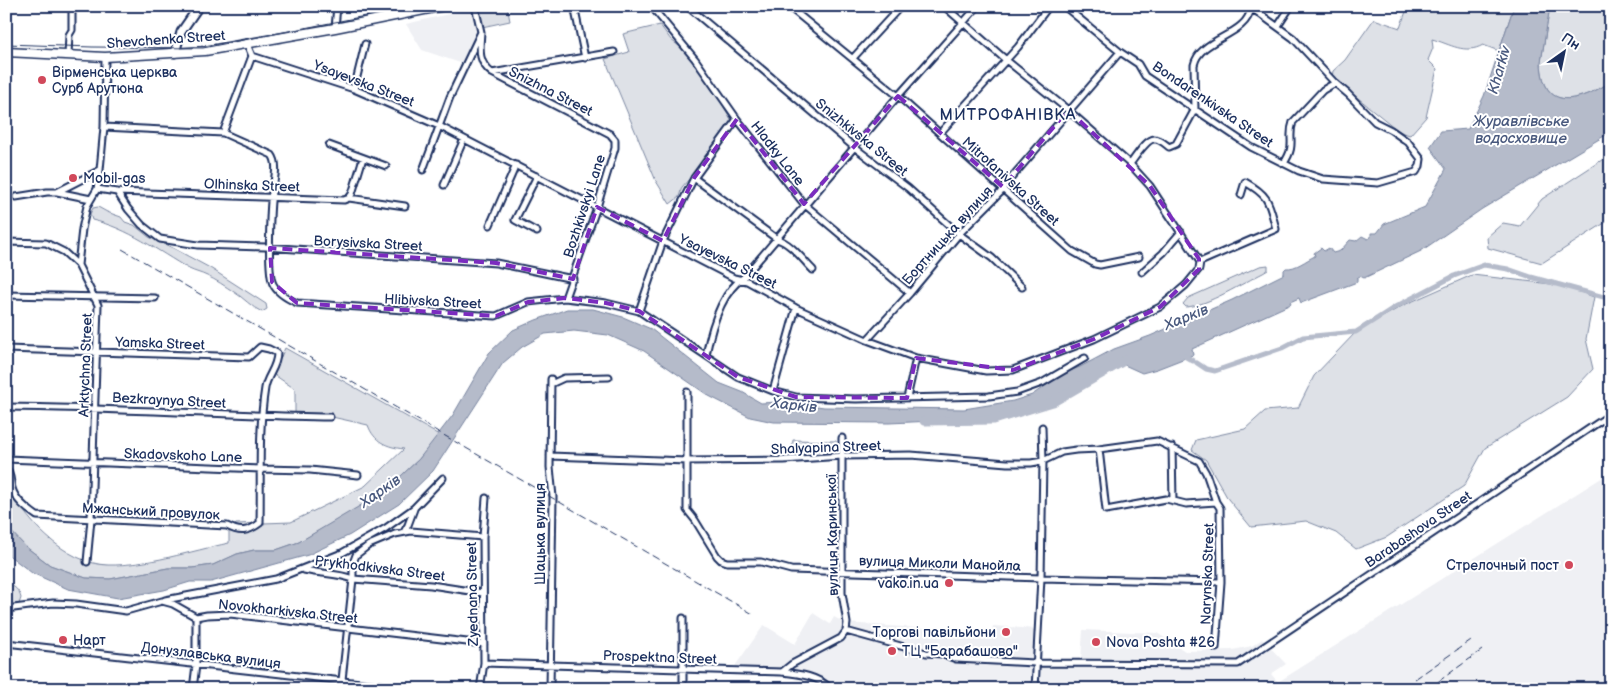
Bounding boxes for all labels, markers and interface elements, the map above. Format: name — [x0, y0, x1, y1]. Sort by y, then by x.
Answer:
street label: Shevchenka Street — [106, 27, 227, 52]
north arrow — [1540, 28, 1590, 78]
text: Пн — [1558, 29, 1583, 54]
water label: Kharkiv — [1484, 43, 1516, 96]
street label: Ysayevska Street — [310, 56, 417, 111]
street label: Bondarenkivska Street — [1149, 58, 1277, 152]
street label: Snizhna Street — [506, 63, 596, 120]
place label: Вірменська церква Сурб Арутюна — [52, 64, 178, 97]
marker: Вірменська церква Сурб Арутюна — [36, 74, 48, 86]
street label: Snizhkivska Street — [812, 95, 912, 180]
district label: МИТРОФАНІВКА — [940, 106, 1076, 125]
water label: Журавлівське водосховище — [1472, 112, 1570, 148]
street label: Hladky Lane — [747, 118, 808, 189]
street label: Mitrofanivska Street — [959, 133, 1063, 230]
street label: Bozhkivskyi Lane — [560, 152, 609, 260]
place label: Mobil-gas — [83, 170, 145, 187]
marker: Mobil-gas — [67, 172, 79, 184]
street label: Olhinska Street — [204, 175, 301, 196]
street label: Бортницька вулиця — [899, 182, 996, 288]
street label: Ysayevska Street — [675, 230, 780, 293]
street label: Borysivska Street — [313, 232, 424, 255]
street label: Hlibivska Street — [384, 290, 483, 313]
water label: Харків — [1160, 300, 1211, 335]
street label: Arktychna Street — [75, 312, 96, 417]
street label: Yamska Street — [114, 333, 206, 354]
street label: Bezkraynya Street — [112, 389, 227, 412]
water label: Харків — [769, 394, 818, 417]
street label: Shalyapina Street — [771, 437, 882, 458]
street label: Skadovskoho Lane — [124, 445, 242, 466]
water label: Харків — [355, 470, 405, 513]
street label: вулиця Каринської — [823, 473, 842, 596]
street label: Шацька вулиця — [532, 483, 549, 585]
street label: Barabashova Street — [1362, 487, 1475, 571]
street label: Мжанський провулок — [82, 499, 221, 524]
street label: Narynska Street — [1197, 522, 1218, 625]
street label: Zyednana Street — [463, 541, 482, 647]
street label: Prykhodkivska Street — [314, 552, 447, 585]
street label: вулиця Миколи Манойла — [859, 552, 1022, 575]
place label: Стрелочный пост — [1446, 557, 1559, 574]
marker: Стрелочный пост — [1563, 559, 1575, 571]
place label: vako.in.ua — [877, 575, 939, 592]
marker: vako.in.ua — [943, 577, 955, 589]
street label: Novokharkivska Street — [217, 596, 359, 627]
place label: Торгові павільйони — [873, 624, 996, 641]
marker: Торгові павільйони — [1000, 626, 1012, 638]
place label: Нарт — [73, 632, 106, 649]
marker: Нарт — [57, 634, 69, 646]
place label: Nova Poshta #26 — [1106, 634, 1215, 651]
marker: Nova Poshta #26 — [1090, 636, 1102, 648]
street label: Донузлавська вулиця — [140, 638, 282, 673]
place label: ТЦ "Барабашово" — [902, 643, 1018, 660]
marker: ТЦ "Барабашово" — [886, 645, 898, 657]
street label: Prospektna Street — [603, 647, 718, 668]

